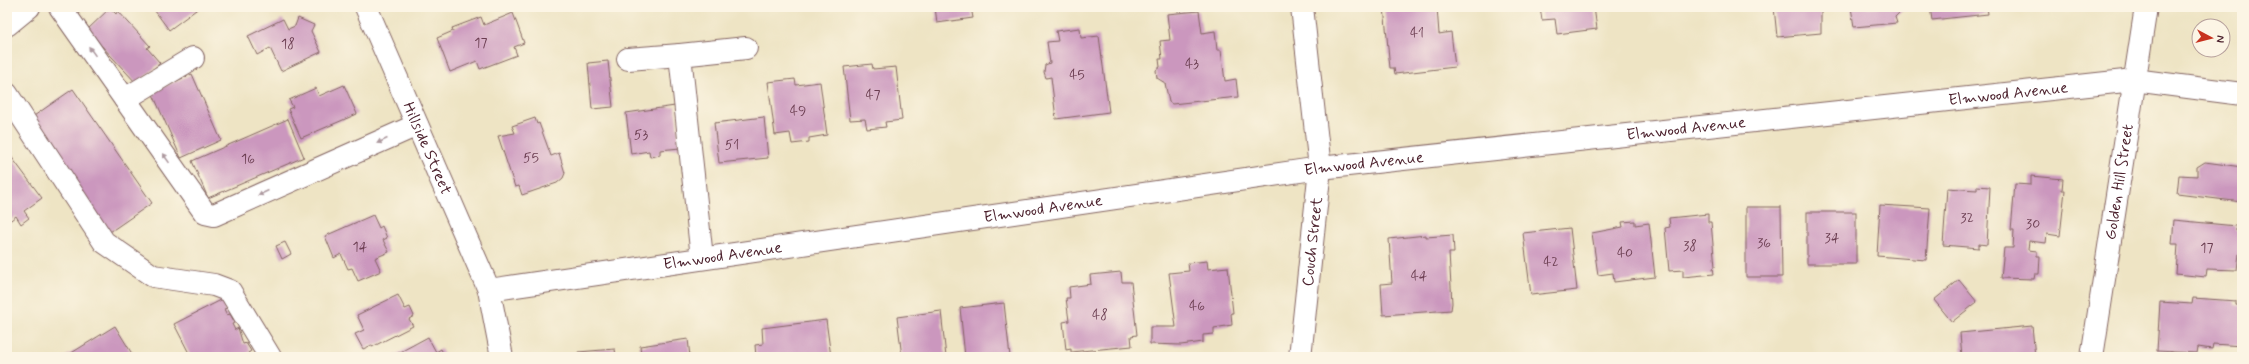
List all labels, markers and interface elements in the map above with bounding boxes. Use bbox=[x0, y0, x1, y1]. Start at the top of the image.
north arrow bbox=[2191, 18, 2231, 58]
house number: 41 bbox=[1410, 24, 1424, 42]
house number: 17 bbox=[474, 34, 488, 52]
house number: 18 bbox=[281, 35, 295, 53]
text: N bbox=[2213, 35, 2227, 44]
one-way arrow bbox=[88, 46, 96, 57]
house number: 43 bbox=[1185, 55, 1199, 73]
house number: 45 bbox=[1069, 66, 1085, 84]
street label: Elmwood Avenue bbox=[1947, 77, 2069, 110]
house number: 47 bbox=[865, 86, 881, 104]
street label: Hillside Street bbox=[398, 99, 457, 198]
house number: 49 bbox=[790, 102, 806, 120]
street label: Elmwood Avenue bbox=[1625, 112, 1747, 145]
street label: Golden Hill Street bbox=[2100, 123, 2138, 241]
house number: 53 bbox=[634, 126, 648, 144]
house number: 51 bbox=[725, 136, 739, 154]
one-way arrow bbox=[375, 138, 387, 144]
street label: Elmwood Avenue bbox=[1303, 146, 1425, 181]
house number: 55 bbox=[523, 149, 539, 167]
house number: 16 bbox=[241, 150, 255, 168]
one-way arrow bbox=[162, 153, 170, 163]
one-way arrow bbox=[257, 190, 268, 196]
street label: Elmwood Avenue bbox=[982, 190, 1104, 228]
street label: Couch Street bbox=[1297, 195, 1327, 287]
house number: 32 bbox=[1960, 209, 1974, 227]
house number: 30 bbox=[2026, 215, 2040, 233]
house number: 34 bbox=[1825, 229, 1840, 247]
house number: 36 bbox=[1757, 234, 1771, 252]
street label: Elmwood Avenue bbox=[662, 237, 783, 275]
house number: 38 bbox=[1683, 237, 1697, 255]
house number: 14 bbox=[353, 238, 368, 256]
house number: 17 bbox=[2200, 239, 2214, 257]
house number: 40 bbox=[1617, 244, 1633, 262]
house number: 42 bbox=[1543, 253, 1559, 271]
house number: 44 bbox=[1411, 267, 1428, 285]
house number: 46 bbox=[1189, 297, 1205, 315]
house number: 48 bbox=[1092, 306, 1108, 324]

